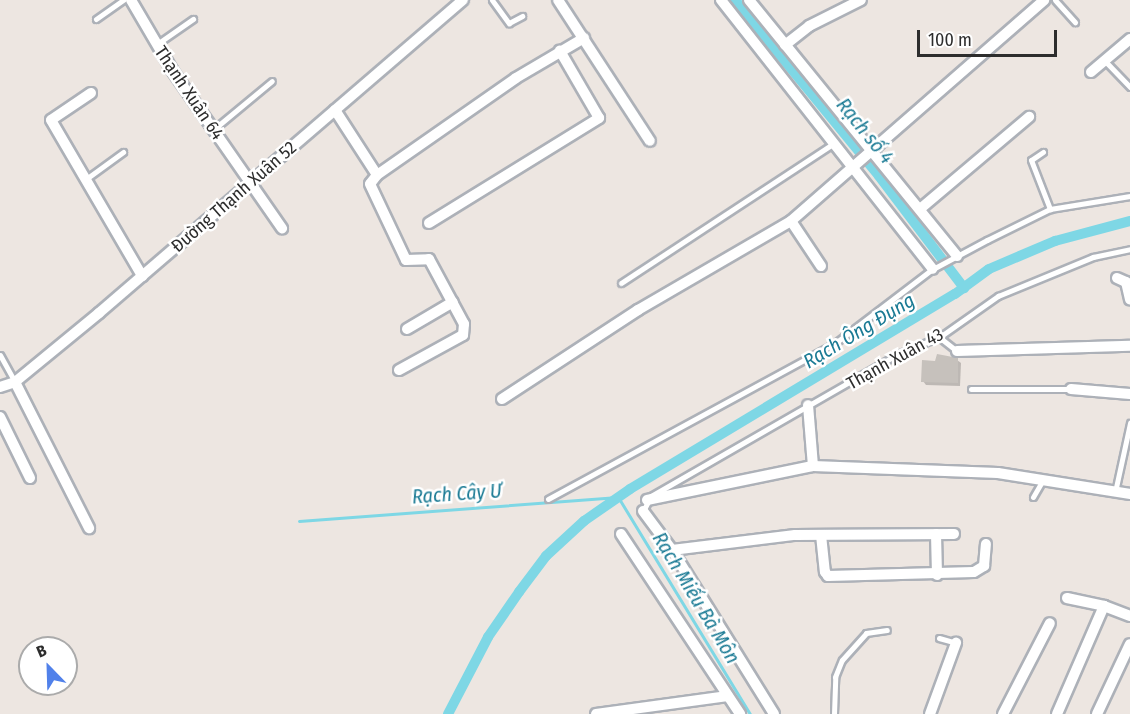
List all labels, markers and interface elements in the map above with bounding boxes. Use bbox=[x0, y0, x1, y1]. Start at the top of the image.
scale bar bbox=[920, 18, 1060, 56]
text: 100 m bbox=[928, 29, 972, 51]
street label: Thạnh Xuân 64 bbox=[150, 42, 228, 144]
water label: Rạch số 4 bbox=[831, 93, 899, 169]
street label: Đường Thạnh Xuân 52 bbox=[167, 137, 301, 257]
water label: Rạch Ông Đụng bbox=[799, 288, 919, 374]
street label: Thạnh Xuân 43 bbox=[843, 324, 947, 394]
water label: Rạch Cây Ư bbox=[411, 479, 503, 509]
water label: Rạch Miếu Bà Môn bbox=[647, 528, 745, 668]
north arrow bbox=[18, 636, 78, 696]
text: B bbox=[34, 640, 49, 661]

